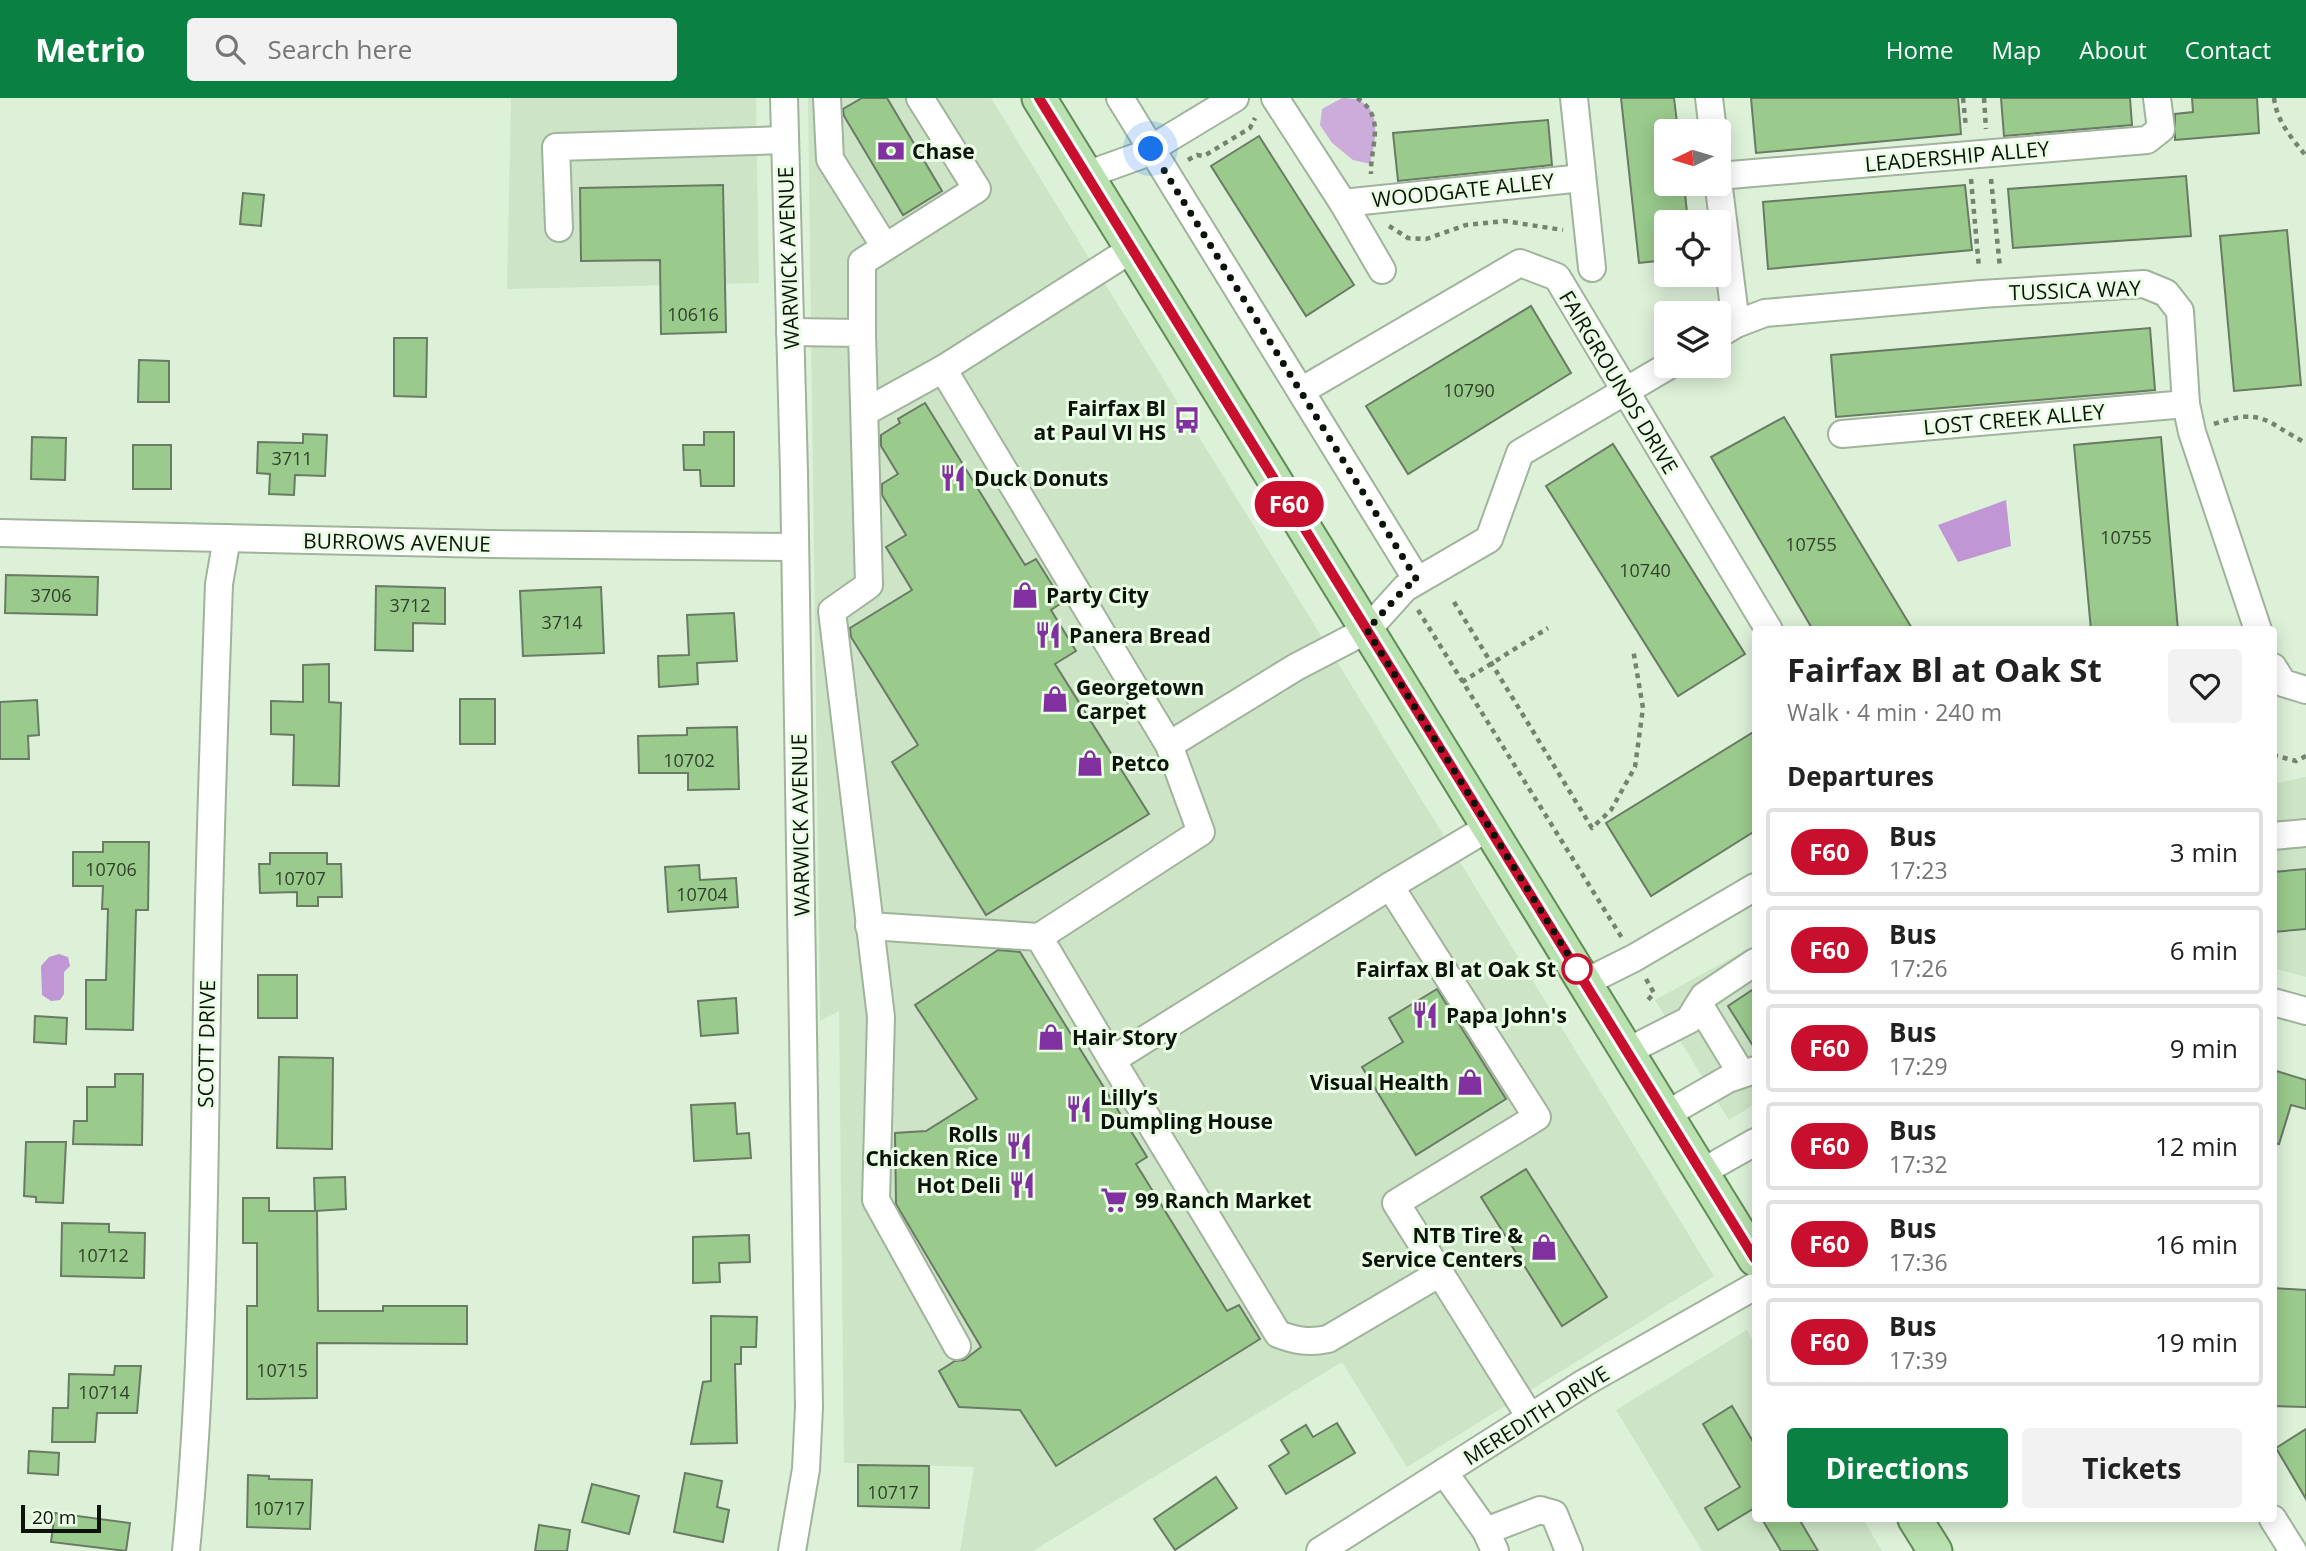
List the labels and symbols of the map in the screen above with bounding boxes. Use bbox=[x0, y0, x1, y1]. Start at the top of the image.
north arrow bbox=[1654, 119, 1731, 196]
your location bbox=[1133, 131, 1168, 166]
street label: LEADERSHIP ALLEY bbox=[1863, 134, 2051, 178]
bank icon: Chase bbox=[876, 136, 906, 166]
place label: Chase bbox=[912, 137, 975, 165]
street label: WARWICK AVENUE bbox=[771, 166, 805, 350]
street label: WOODGATE ALLEY bbox=[1370, 166, 1556, 213]
street label: TUSSICA WAY bbox=[2008, 274, 2142, 306]
street label: FAIRGROUNDS DRIVE bbox=[1553, 285, 1685, 479]
house number: 10616 bbox=[667, 302, 719, 326]
house number: 10790 bbox=[1443, 378, 1495, 402]
place label: Fairfax Bl at Paul VI HS bbox=[1034, 394, 1166, 446]
street label: LOST CREEK ALLEY bbox=[1922, 397, 2106, 441]
bus stop icon: Fairfax Bl at Paul VI HS bbox=[1172, 405, 1202, 435]
house number: 3711 bbox=[271, 446, 313, 470]
restaurant icon: Duck Donuts bbox=[938, 463, 968, 493]
place label: Duck Donuts bbox=[974, 464, 1108, 492]
line badge: F60 bbox=[1249, 481, 1329, 527]
house number: 10755 bbox=[2100, 525, 2152, 549]
street label: BURROWS AVENUE bbox=[303, 526, 491, 558]
house number: 10755 bbox=[1785, 532, 1837, 556]
house number: 10740 bbox=[1619, 558, 1671, 582]
shop icon: Party City bbox=[1010, 580, 1040, 610]
place label: Party City bbox=[1046, 581, 1149, 609]
house number: 3706 bbox=[30, 583, 72, 607]
house number: 3712 bbox=[389, 593, 431, 617]
house number: 3714 bbox=[541, 610, 583, 634]
restaurant icon: Panera Bread bbox=[1033, 620, 1063, 650]
place label: Panera Bread bbox=[1069, 621, 1211, 649]
place label: Georgetown Carpet bbox=[1076, 673, 1204, 725]
shop icon: Georgetown Carpet bbox=[1040, 684, 1070, 714]
street label: WARWICK AVENUE bbox=[784, 733, 816, 917]
house number: 10702 bbox=[663, 748, 715, 772]
shop icon: Petco bbox=[1075, 748, 1105, 778]
place label: Petco bbox=[1111, 749, 1170, 777]
house number: 10706 bbox=[85, 857, 137, 881]
house number: 10707 bbox=[274, 866, 326, 890]
house number: 10704 bbox=[676, 882, 728, 906]
marker: Fairfax Bl at Oak St bbox=[1562, 954, 1592, 984]
place label: Fairfax Bl at Oak St bbox=[1356, 955, 1556, 983]
street label: SCOTT DRIVE bbox=[191, 980, 221, 1108]
restaurant icon: Papa John's bbox=[1410, 1000, 1440, 1030]
place label: Papa John's bbox=[1446, 1001, 1567, 1029]
shop icon: Hair Story bbox=[1036, 1022, 1066, 1052]
place label: Hair Story bbox=[1072, 1023, 1177, 1051]
shop icon: Visual Health bbox=[1455, 1067, 1485, 1097]
place label: Visual Health bbox=[1310, 1068, 1449, 1096]
place label: Lilly’s Dumpling House bbox=[1100, 1083, 1273, 1135]
restaurant icon: Lilly’s Dumpling House bbox=[1064, 1094, 1094, 1124]
place label: Rolls Chicken Rice bbox=[865, 1120, 998, 1172]
restaurant icon: Rolls Chicken Rice bbox=[1004, 1131, 1034, 1161]
restaurant icon: Hot Deli bbox=[1007, 1170, 1037, 1200]
place label: Hot Deli bbox=[917, 1171, 1001, 1199]
supermarket icon: 99 Ranch Market bbox=[1099, 1185, 1129, 1215]
place label: 99 Ranch Market bbox=[1135, 1186, 1311, 1214]
place label: NTB Tire & Service Centers bbox=[1361, 1221, 1523, 1273]
shop icon: NTB Tire & Service Centers bbox=[1529, 1232, 1559, 1262]
house number: 10712 bbox=[77, 1243, 129, 1267]
house number: 10715 bbox=[256, 1358, 308, 1382]
street label: MEREDITH DRIVE bbox=[1458, 1359, 1614, 1471]
house number: 10714 bbox=[78, 1380, 130, 1404]
house number: 10717 bbox=[867, 1480, 919, 1504]
house number: 10717 bbox=[253, 1496, 305, 1520]
scale bar bbox=[21, 1502, 102, 1534]

